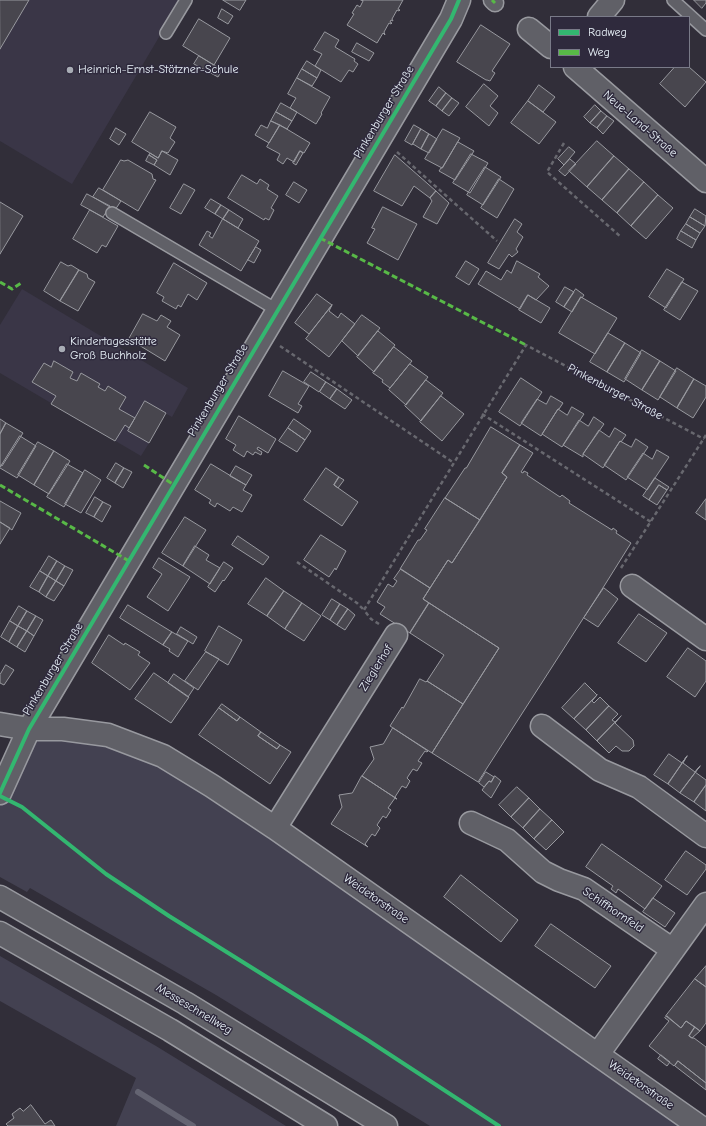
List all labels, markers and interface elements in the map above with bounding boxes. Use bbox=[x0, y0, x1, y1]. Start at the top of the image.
legend bbox=[550, 16, 690, 68]
text: Radweg bbox=[588, 25, 627, 39]
text: Weg bbox=[588, 45, 610, 59]
place label: Heinrich-Ernst-Stötzner-Schule bbox=[78, 63, 238, 77]
street label: Pinkenburger Straße bbox=[351, 63, 417, 161]
marker: Heinrich-Ernst-Stötzner-Schule bbox=[65, 65, 75, 75]
street label: Neue-Land-Straße bbox=[600, 88, 680, 160]
place label: Kindertagesstätte Groß Buchholz bbox=[70, 335, 157, 363]
street label: Pinkenburger Straße bbox=[185, 341, 251, 439]
marker: Kindertagesstätte Groß Buchholz bbox=[57, 344, 67, 354]
street label: Pinkenburger Straße bbox=[565, 361, 665, 423]
street label: Pinkenburger Straße bbox=[20, 620, 86, 718]
street label: Zieglerhof bbox=[356, 642, 396, 694]
street label: Weidetorstraße bbox=[341, 871, 411, 927]
street label: Schiffhornfeld bbox=[580, 884, 646, 936]
street label: Messeschnellweg bbox=[153, 981, 235, 1037]
street label: Weidetorstraße bbox=[606, 1057, 676, 1113]

